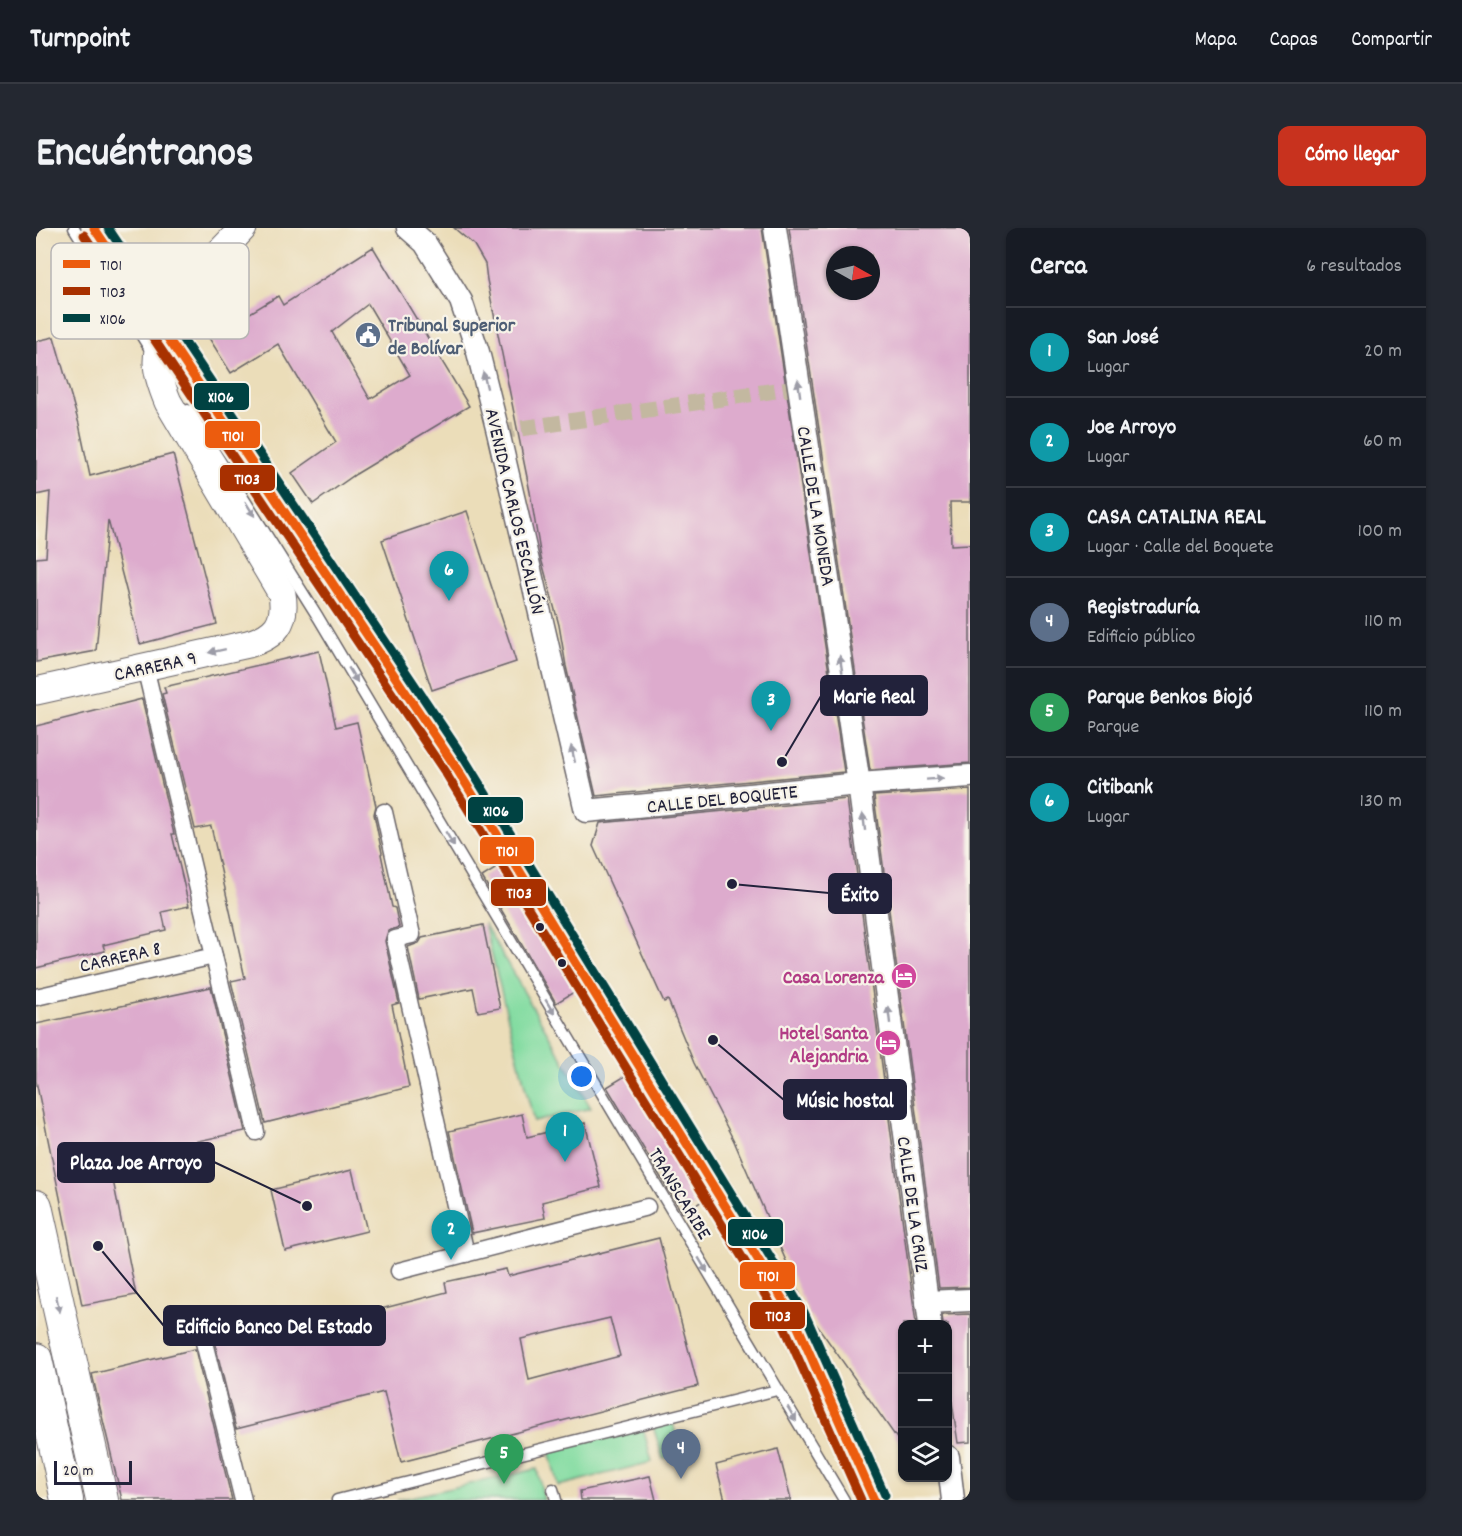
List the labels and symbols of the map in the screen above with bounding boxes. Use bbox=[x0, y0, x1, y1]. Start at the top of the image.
legend bbox=[51, 243, 249, 339]
north arrow bbox=[826, 246, 880, 300]
text: T101 bbox=[100, 255, 122, 278]
text: T103 bbox=[100, 282, 126, 305]
text: X106 bbox=[100, 309, 126, 332]
place label: Tribunal Superior de Bolívar bbox=[388, 313, 516, 364]
public building icon: Tribunal Superior de Bolívar bbox=[353, 320, 383, 350]
one-way arrow bbox=[480, 371, 490, 390]
one-way arrow bbox=[795, 379, 804, 398]
line badge: X106 bbox=[193, 382, 250, 411]
text: X106 bbox=[208, 387, 234, 410]
street label: AVENIDA CARLOS ESCALLÓN bbox=[476, 406, 550, 618]
line badge: T101 bbox=[204, 420, 261, 449]
street label: CALLE DE LA MONEDA bbox=[788, 424, 841, 589]
text: T101 bbox=[222, 426, 244, 449]
line badge: T103 bbox=[219, 464, 276, 492]
text: T103 bbox=[234, 469, 260, 492]
one-way arrow bbox=[245, 501, 256, 517]
pin: 6 bbox=[430, 552, 468, 601]
street label: CARRERA 9 bbox=[112, 646, 200, 690]
one-way arrow bbox=[207, 647, 226, 656]
one-way arrow bbox=[836, 655, 845, 674]
one-way arrow bbox=[347, 667, 358, 683]
callout: Marie Real bbox=[821, 676, 927, 715]
pin: 3 bbox=[752, 682, 790, 731]
text: Marie Real bbox=[833, 684, 916, 714]
one-way arrow bbox=[567, 745, 577, 764]
one-way arrow bbox=[926, 774, 945, 783]
street label: CALLE DEL BOQUETE bbox=[646, 779, 799, 823]
line badge: X106 bbox=[467, 796, 524, 824]
text: X106 bbox=[483, 801, 509, 824]
one-way arrow bbox=[859, 812, 868, 831]
one-way arrow bbox=[445, 831, 455, 848]
line badge: T101 bbox=[479, 836, 535, 865]
text: T101 bbox=[496, 841, 518, 864]
callout: Éxito bbox=[829, 874, 891, 913]
line badge: T103 bbox=[490, 878, 547, 907]
text: Éxito bbox=[841, 882, 879, 912]
text: T103 bbox=[506, 883, 532, 906]
unlabelled marker bbox=[534, 921, 546, 933]
street label: CARRERA 8 bbox=[77, 936, 164, 982]
unlabelled marker bbox=[556, 957, 568, 969]
hotel icon: Casa Lorenza bbox=[889, 961, 919, 991]
place label: Casa Lorenza bbox=[783, 965, 885, 993]
one-way arrow bbox=[544, 999, 555, 1015]
one-way arrow bbox=[884, 1006, 894, 1025]
place label: Hotel Santa Alejandria bbox=[779, 1021, 869, 1072]
hotel icon: Hotel Santa Alejandria bbox=[873, 1028, 903, 1058]
your location bbox=[567, 1062, 596, 1091]
callout: Músic hostal bbox=[784, 1080, 906, 1119]
text: Músic hostal bbox=[796, 1088, 895, 1118]
pin: 1 bbox=[546, 1112, 584, 1162]
street label: CALLE DE LA CRUZ bbox=[888, 1135, 934, 1274]
callout: Plaza Joe Arroyo bbox=[58, 1143, 214, 1182]
street label: TRANSCARIBE bbox=[640, 1143, 717, 1246]
text: Plaza Joe Arroyo bbox=[70, 1150, 202, 1180]
pin: 2 bbox=[432, 1210, 470, 1260]
line badge: X106 bbox=[727, 1218, 784, 1247]
text: X106 bbox=[742, 1224, 768, 1247]
one-way arrow bbox=[697, 1257, 708, 1273]
line badge: T101 bbox=[739, 1261, 796, 1290]
text: T101 bbox=[757, 1266, 779, 1289]
one-way arrow bbox=[54, 1294, 63, 1313]
line badge: T103 bbox=[749, 1301, 806, 1330]
callout: Edificio Banco Del Estado bbox=[164, 1306, 385, 1345]
text: T103 bbox=[765, 1306, 791, 1329]
text: Edificio Banco Del Estado bbox=[176, 1314, 372, 1344]
one-way arrow bbox=[786, 1406, 797, 1422]
pin: 4 bbox=[662, 1430, 700, 1479]
pin: 5 bbox=[484, 1434, 524, 1484]
scale bar bbox=[54, 1458, 132, 1486]

